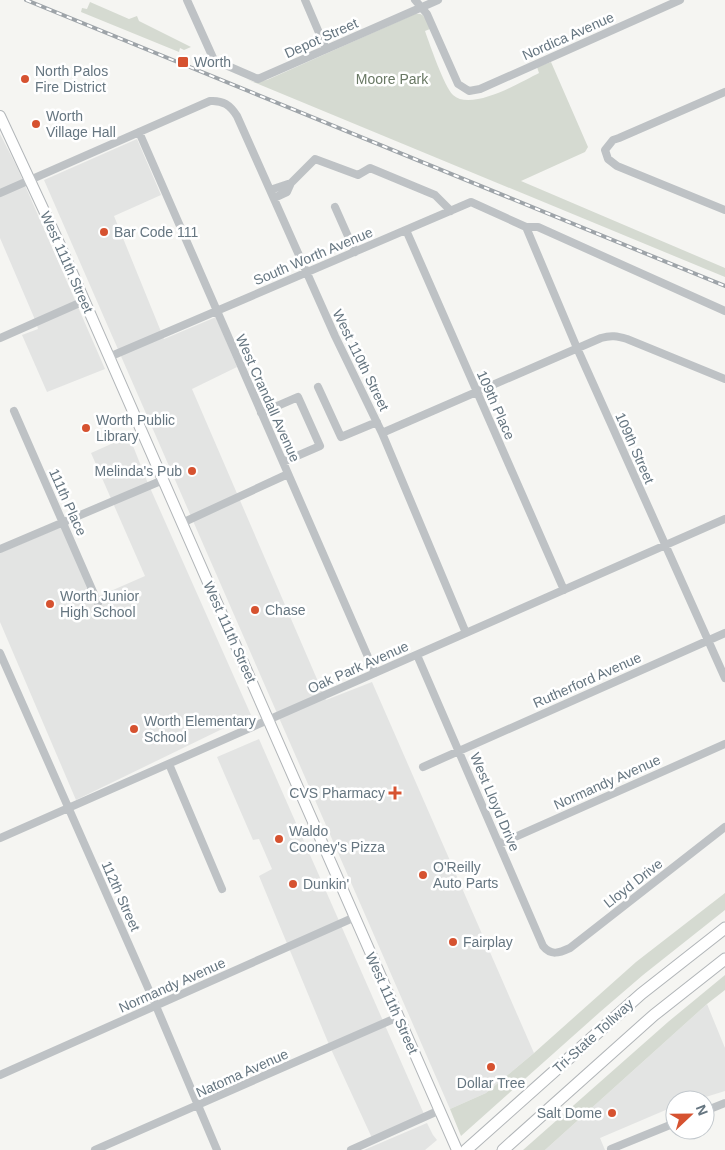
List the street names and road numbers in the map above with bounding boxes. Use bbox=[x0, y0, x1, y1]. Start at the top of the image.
street label: Nordica Avenue bbox=[520, 9, 616, 63]
street label: Depot Street bbox=[282, 15, 360, 61]
street label: West 111th Street bbox=[37, 209, 97, 315]
street label: South Worth Avenue bbox=[251, 224, 375, 288]
street label: West 110th Street bbox=[330, 307, 393, 413]
street label: West Crandall Avenue bbox=[233, 332, 303, 464]
street label: 109th Place bbox=[474, 368, 518, 442]
street label: 109th Street bbox=[612, 410, 658, 486]
street label: 111th Place bbox=[46, 466, 90, 538]
street label: West 111th Street bbox=[200, 579, 260, 685]
street label: Oak Park Avenue bbox=[305, 637, 411, 696]
street label: Rutherford Avenue bbox=[531, 649, 644, 711]
street label: West Lloyd Drive bbox=[467, 750, 523, 854]
street label: Normandy Avenue bbox=[551, 751, 663, 813]
street label: Lloyd Drive bbox=[600, 855, 666, 911]
street label: 112th Street bbox=[98, 858, 144, 934]
street label: West 111th Street bbox=[362, 950, 422, 1056]
street label: Normandy Avenue bbox=[116, 954, 228, 1016]
street label: Tri-State Tollway bbox=[549, 996, 637, 1076]
street label: Natoma Avenue bbox=[193, 1045, 291, 1101]

